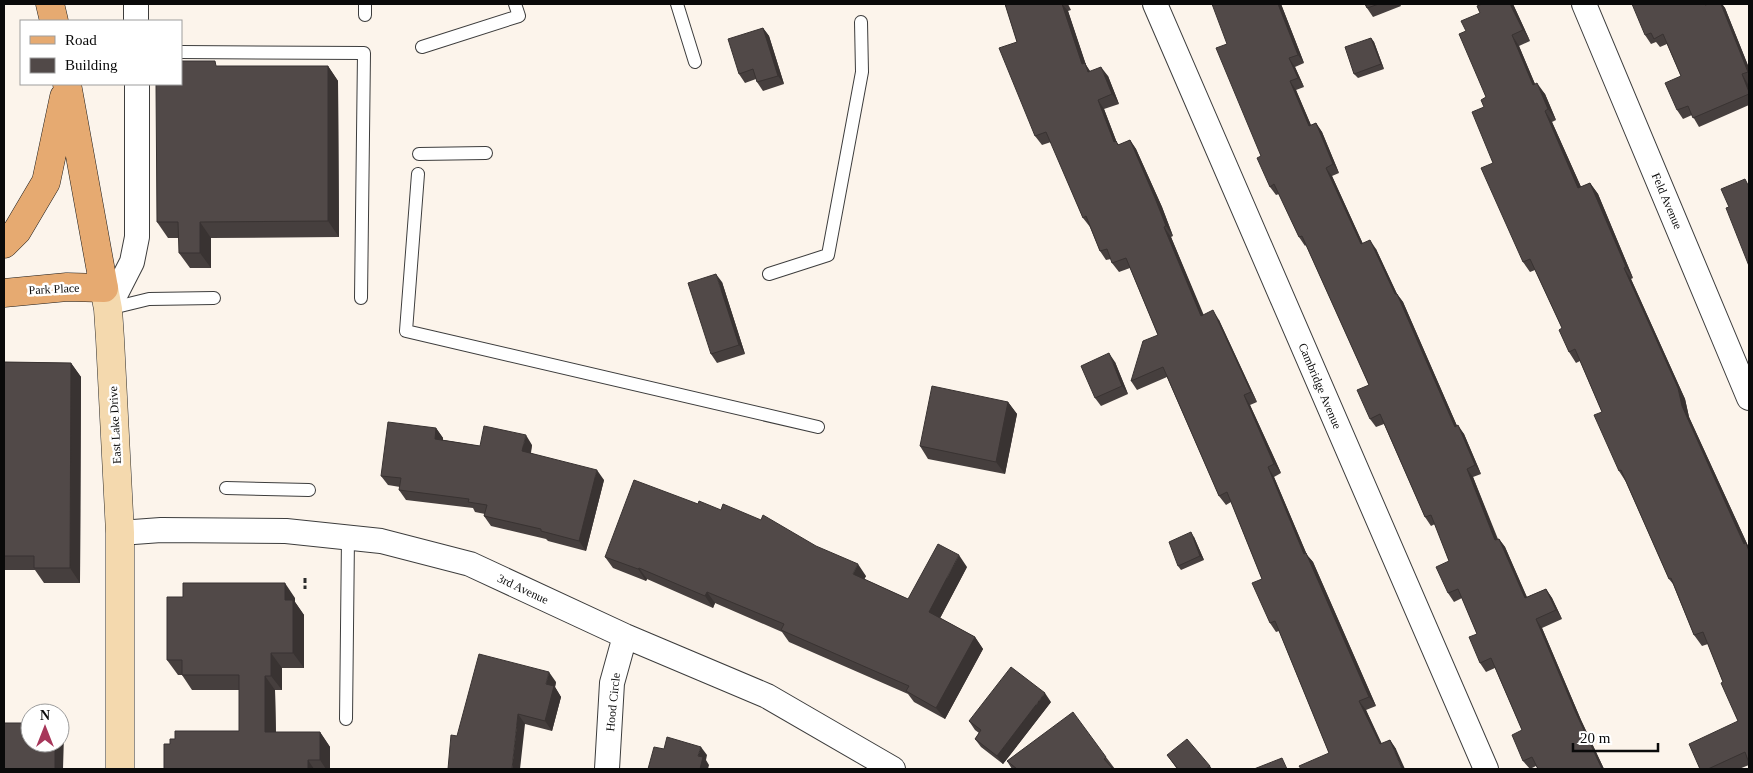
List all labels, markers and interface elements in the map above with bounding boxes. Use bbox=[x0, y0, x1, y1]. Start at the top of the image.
legend bbox=[20, 20, 182, 85]
text: Road bbox=[65, 32, 97, 48]
text: Building bbox=[65, 57, 118, 73]
street label: Feld Avenue bbox=[1649, 171, 1685, 231]
street label: Park Place bbox=[28, 281, 80, 297]
street label: Cambridge Avenue bbox=[1296, 341, 1344, 431]
street label: East Lake Drive bbox=[106, 386, 124, 464]
street label: 3rd Avenue bbox=[495, 571, 551, 607]
street label: Hood Circle bbox=[603, 672, 623, 732]
north arrow bbox=[20, 703, 70, 753]
text: N bbox=[40, 708, 50, 723]
scale bar bbox=[1573, 720, 1658, 752]
text: 20 m bbox=[1580, 730, 1611, 746]

